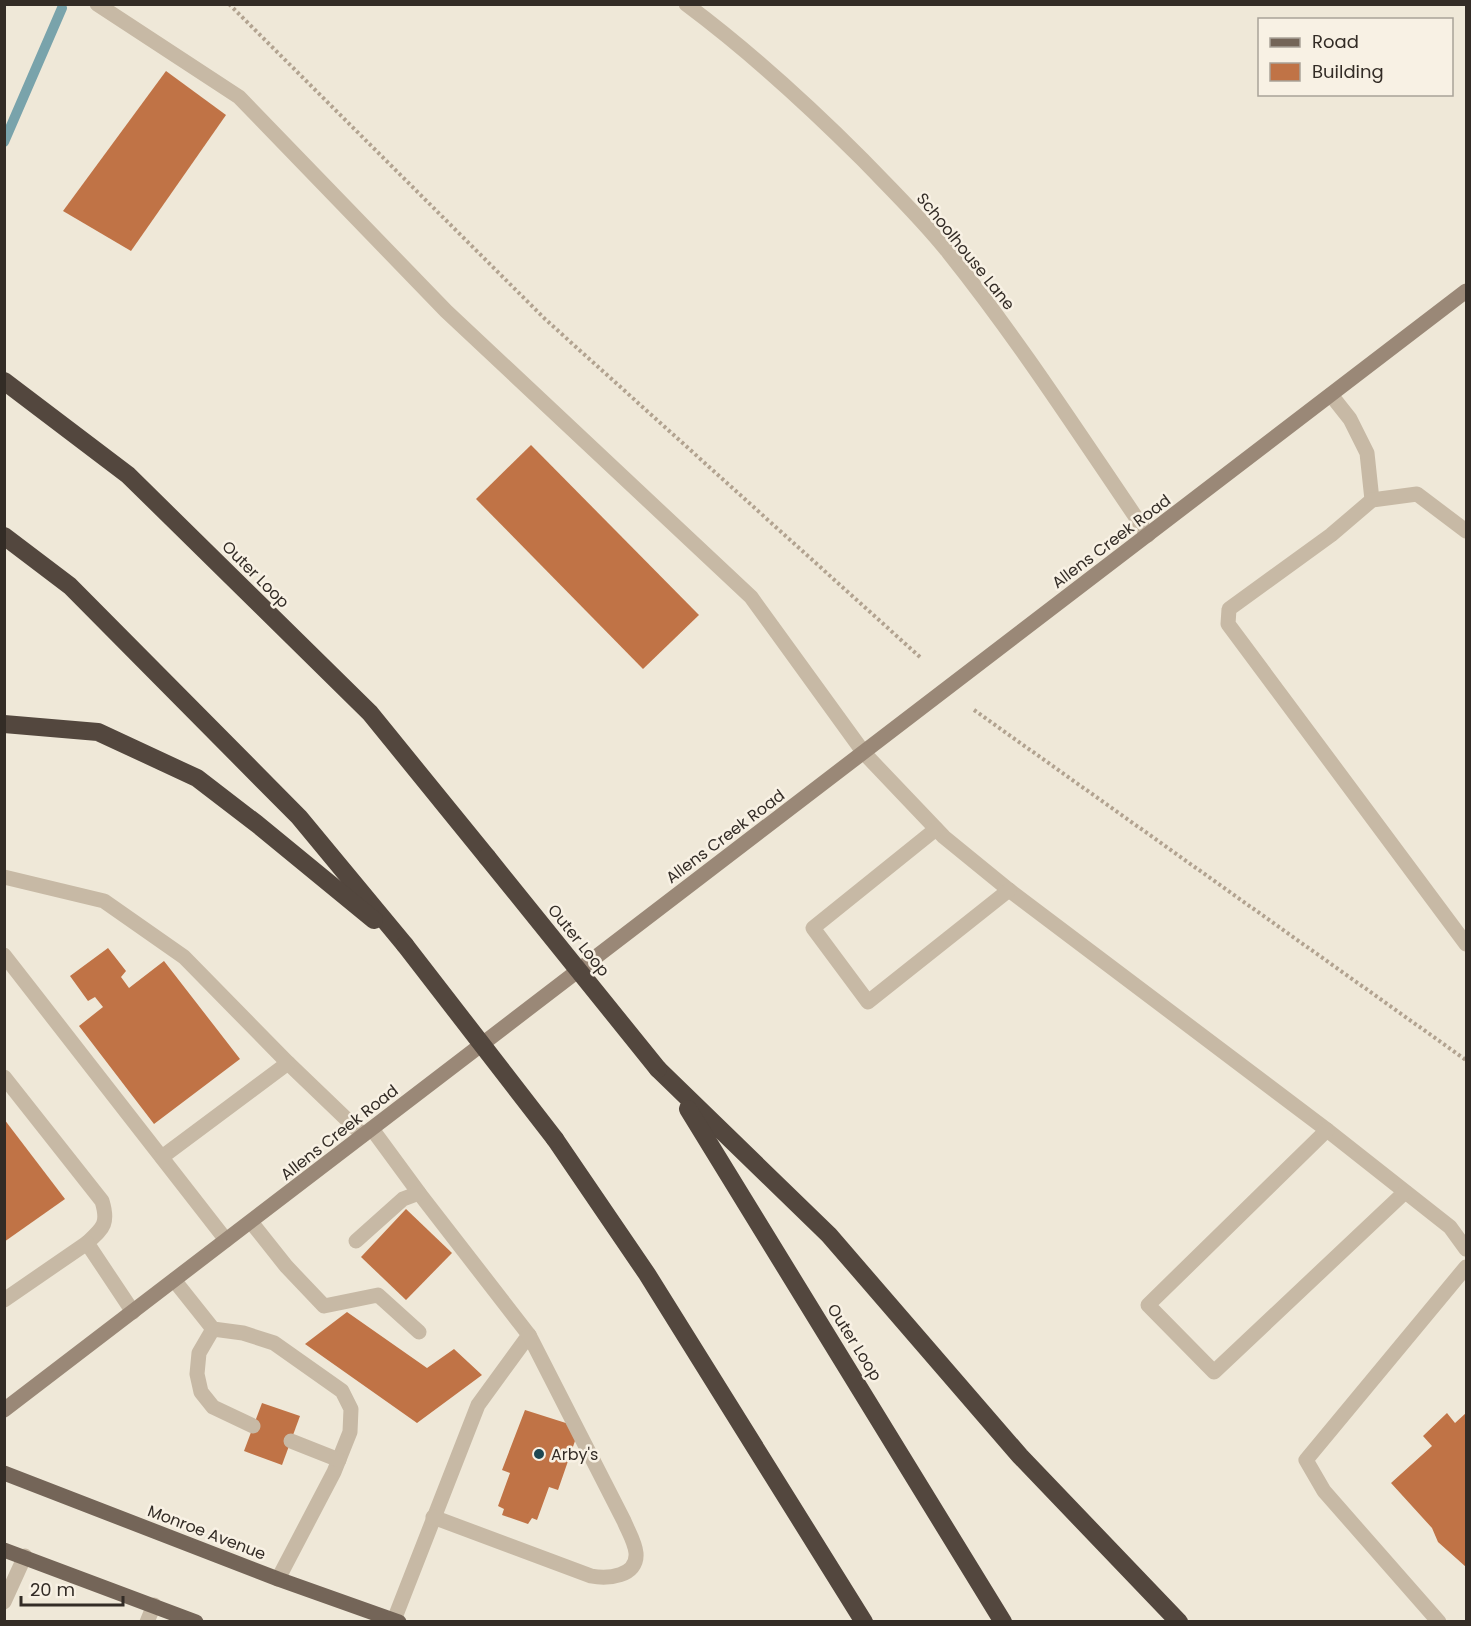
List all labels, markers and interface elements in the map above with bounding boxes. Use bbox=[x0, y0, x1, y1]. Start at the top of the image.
legend bbox=[1258, 18, 1453, 96]
text: Road bbox=[1312, 29, 1359, 54]
text: Building bbox=[1312, 59, 1384, 84]
street label: Schoolhouse Lane bbox=[911, 188, 1020, 315]
street label: Allens Creek Road bbox=[1047, 489, 1176, 594]
street label: Outer Loop bbox=[217, 535, 295, 613]
street label: Allens Creek Road bbox=[661, 784, 790, 889]
street label: Outer Loop bbox=[542, 899, 615, 982]
street label: Allens Creek Road bbox=[276, 1079, 403, 1186]
street label: Outer Loop bbox=[822, 1299, 887, 1385]
place label: Arby's bbox=[551, 1443, 598, 1466]
marker: Arby's bbox=[532, 1447, 546, 1461]
street label: Monroe Avenue bbox=[144, 1499, 269, 1566]
scale bar bbox=[21, 1569, 123, 1607]
text: 20 m bbox=[30, 1577, 75, 1602]

